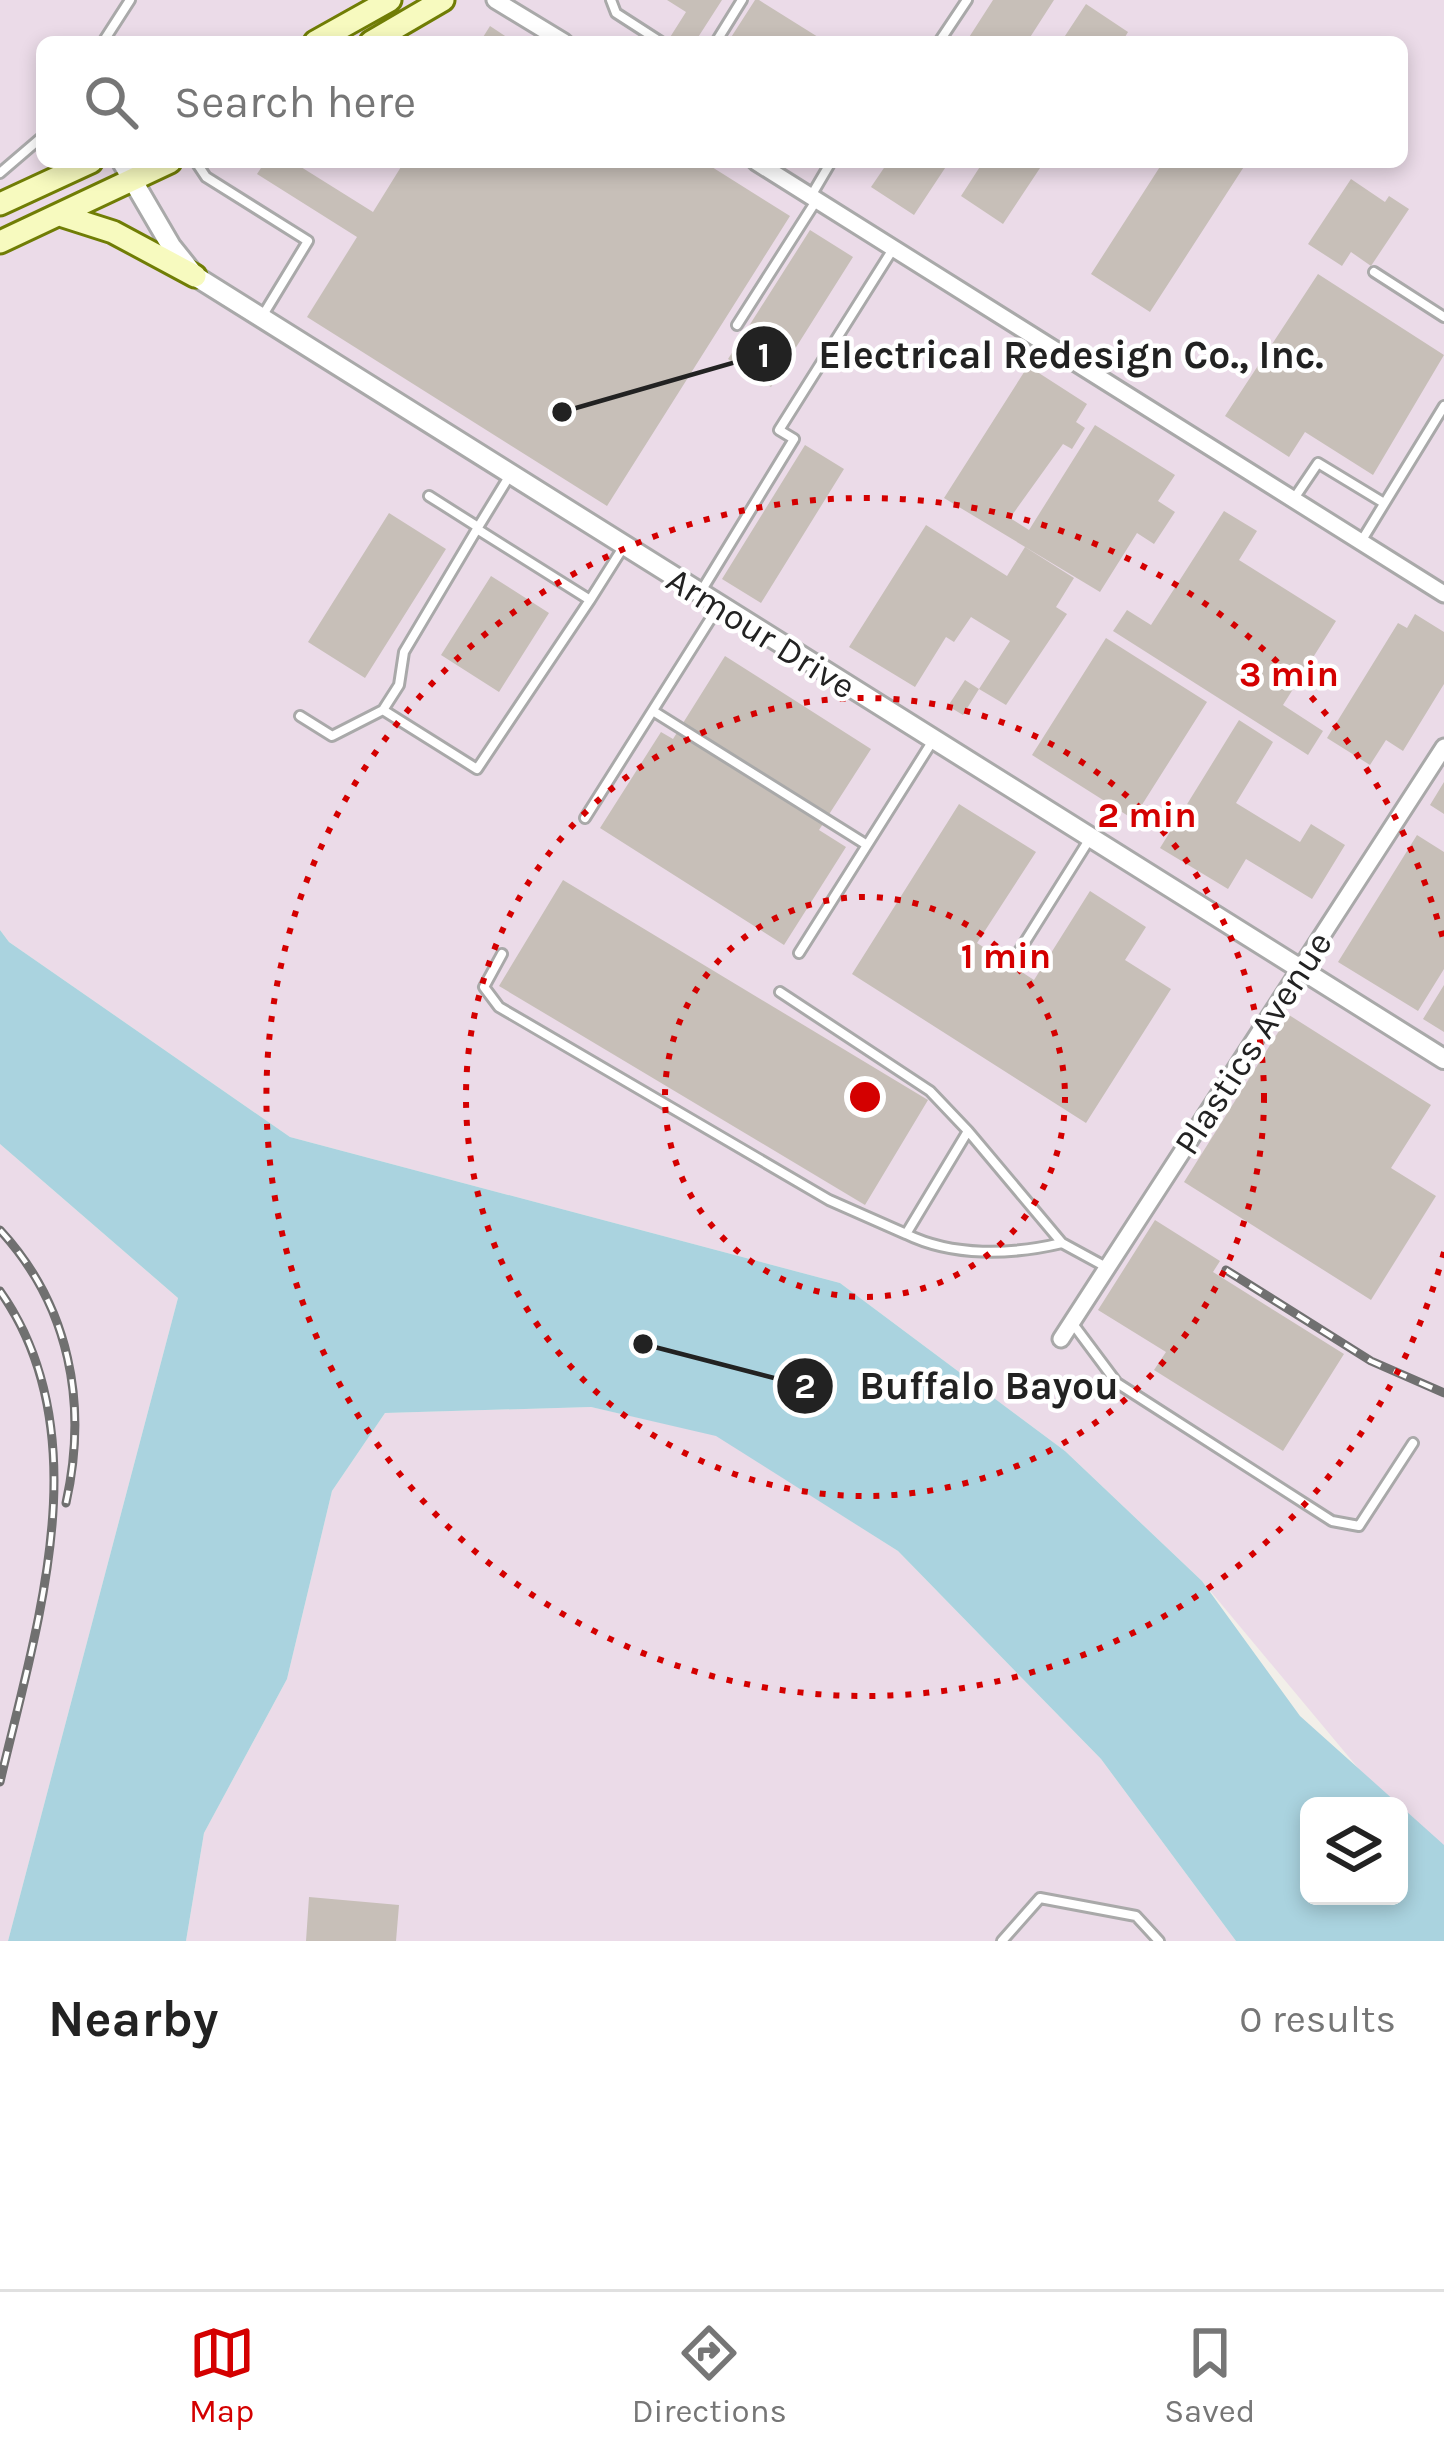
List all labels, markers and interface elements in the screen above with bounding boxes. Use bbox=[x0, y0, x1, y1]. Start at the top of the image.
search box bbox=[36, 36, 1408, 168]
icon: search bbox=[78, 69, 144, 135]
text: Search here bbox=[174, 76, 416, 128]
callout: Electrical Redesign Co., Inc. bbox=[734, 317, 1347, 392]
text: Electrical Redesign Co., Inc. bbox=[818, 332, 1324, 378]
text: 1 bbox=[758, 334, 770, 376]
street label: Armour Drive bbox=[659, 558, 863, 708]
text: 3 min bbox=[1239, 653, 1339, 695]
text: 2 min bbox=[1097, 794, 1197, 836]
street label: Plastics Avenue bbox=[1165, 924, 1341, 1162]
text: 1 min bbox=[961, 935, 1051, 977]
centre of rings bbox=[844, 1076, 886, 1118]
callout: Buffalo Bayou bbox=[775, 1348, 1142, 1423]
text: Buffalo Bayou bbox=[859, 1363, 1119, 1409]
text: 2 bbox=[794, 1365, 816, 1407]
map controls bbox=[1300, 1797, 1408, 1905]
button: layers bbox=[1300, 1797, 1408, 1905]
text: Nearby bbox=[48, 1989, 218, 2049]
text: 0 results bbox=[1239, 1996, 1396, 2042]
tab: Map bbox=[189, 2320, 255, 2430]
tab: Directions bbox=[632, 2320, 787, 2430]
tab: Saved bbox=[1164, 2320, 1255, 2430]

